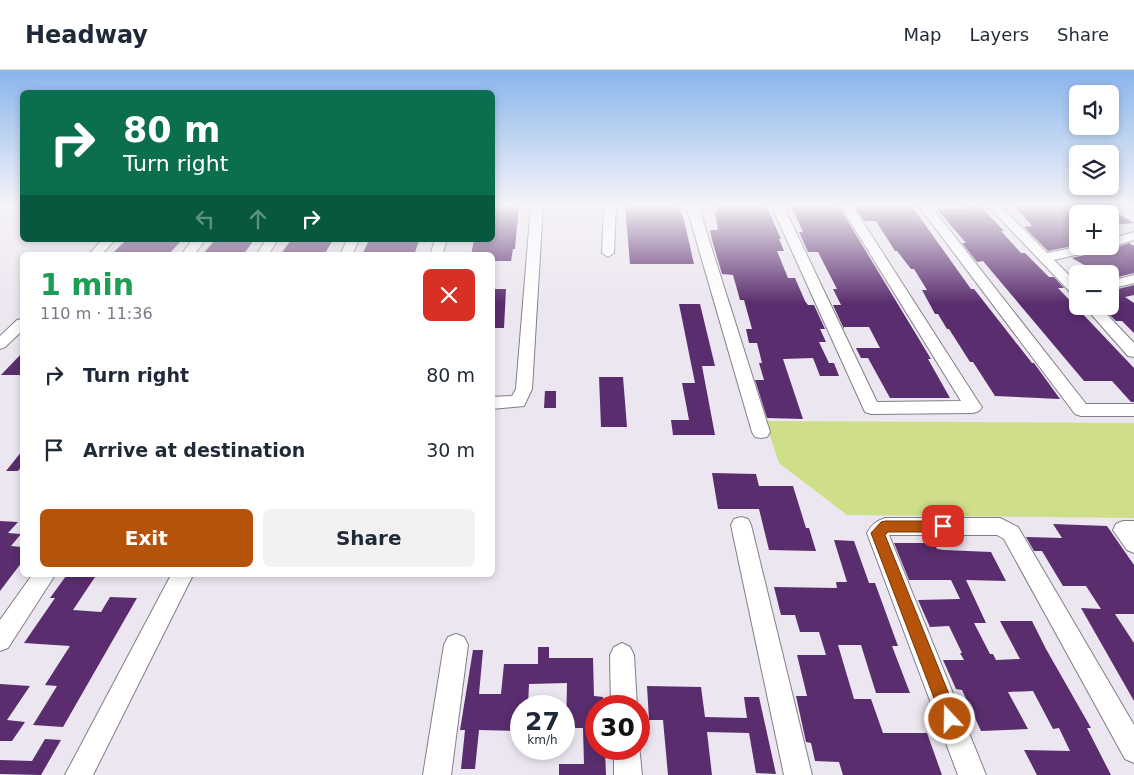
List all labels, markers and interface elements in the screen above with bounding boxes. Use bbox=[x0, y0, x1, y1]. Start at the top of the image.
text: Headway bbox=[25, 21, 148, 49]
text: Map bbox=[903, 24, 941, 45]
text: Layers bbox=[969, 24, 1029, 45]
text: Share bbox=[1057, 24, 1109, 45]
map controls bbox=[1069, 85, 1119, 315]
button: sound bbox=[1069, 85, 1119, 135]
icon: right bbox=[40, 110, 105, 175]
text: 80 m bbox=[123, 110, 220, 150]
button: layers bbox=[1069, 145, 1119, 195]
text: Turn right bbox=[123, 151, 228, 176]
icon: left bbox=[191, 205, 219, 233]
icon: ahead bbox=[244, 205, 272, 233]
icon: right bbox=[297, 205, 325, 233]
button: + bbox=[1069, 205, 1119, 255]
button: − bbox=[1069, 265, 1119, 315]
text: 1 min bbox=[40, 267, 134, 302]
button: close bbox=[423, 269, 475, 321]
text: 110 m · 11:36 bbox=[40, 304, 153, 323]
icon: right bbox=[40, 361, 68, 389]
text: Turn right bbox=[83, 364, 189, 386]
text: 80 m bbox=[426, 364, 475, 386]
icon: arrive bbox=[40, 436, 68, 464]
text: Arrive at destination bbox=[83, 439, 305, 461]
text: 30 m bbox=[426, 439, 475, 461]
pin bbox=[922, 505, 964, 547]
button: Exit bbox=[40, 509, 253, 567]
button: Share bbox=[263, 509, 475, 567]
icon: arrive bbox=[929, 512, 957, 540]
position arrow bbox=[923, 692, 975, 744]
speed limit sign: 30 bbox=[585, 695, 650, 760]
text: 27 bbox=[525, 707, 560, 736]
text: km/h bbox=[527, 733, 558, 747]

